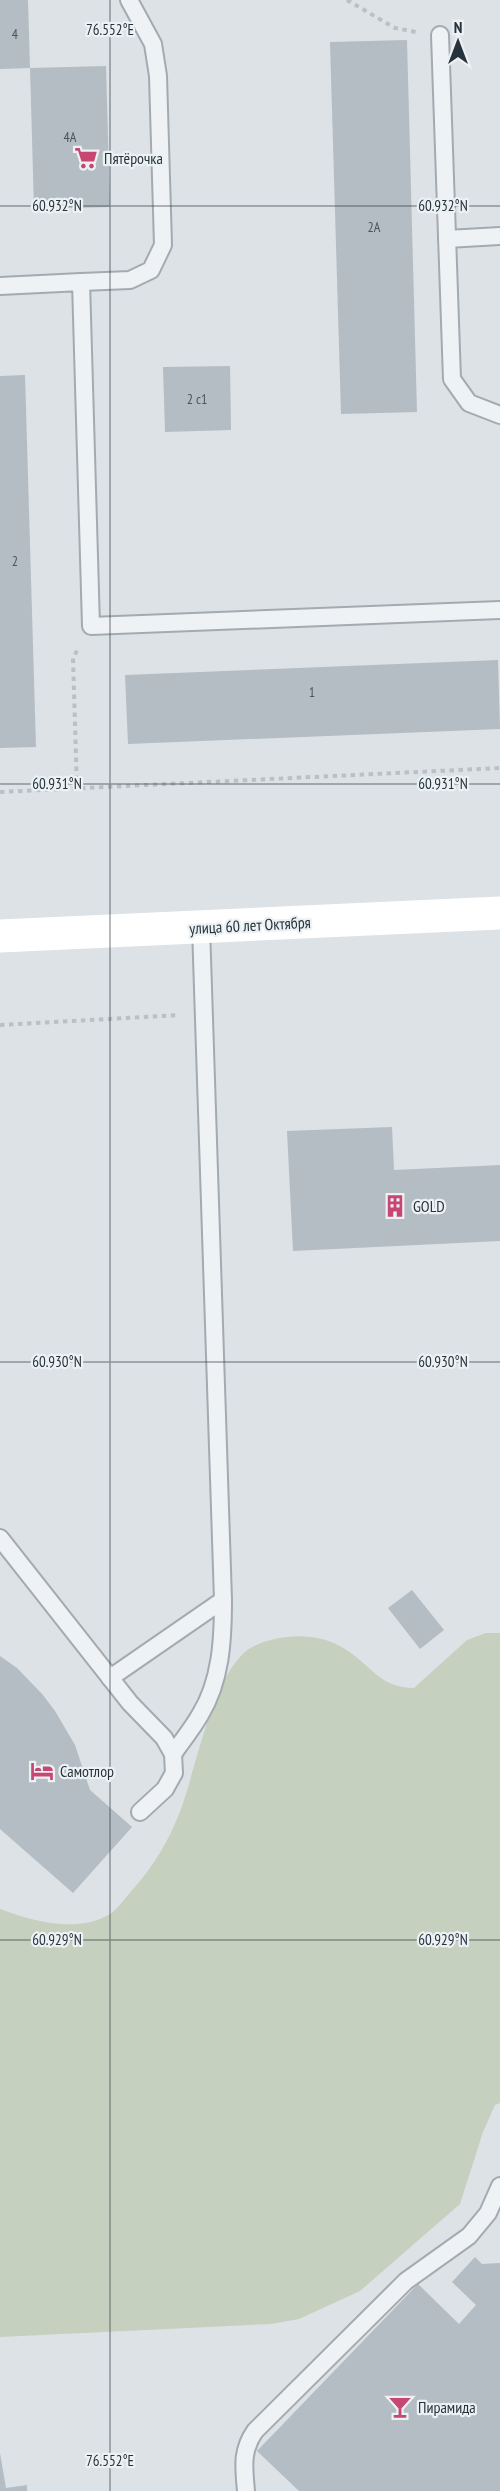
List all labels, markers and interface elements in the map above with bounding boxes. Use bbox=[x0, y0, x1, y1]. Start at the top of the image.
north arrow bbox=[428, 12, 488, 72]
text: N bbox=[454, 17, 462, 37]
text: 76.552°E bbox=[86, 20, 134, 39]
house number: 4 bbox=[12, 25, 19, 43]
house number: 4А bbox=[64, 128, 77, 146]
supermarket icon: Пятёрочка bbox=[73, 145, 99, 171]
place label: Пятёрочка bbox=[104, 148, 163, 168]
text: 60.932°N bbox=[32, 196, 82, 215]
text: 60.932°N bbox=[418, 196, 468, 215]
house number: 2А bbox=[368, 218, 381, 236]
house number: 2 с1 bbox=[187, 390, 207, 408]
house number: 2 bbox=[12, 552, 18, 570]
house number: 1 bbox=[309, 683, 315, 701]
text: 60.931°N bbox=[32, 774, 82, 793]
text: 60.931°N bbox=[418, 774, 468, 793]
street label: улица 60 лет Октября bbox=[189, 912, 311, 938]
building icon: GOLD bbox=[382, 1193, 408, 1219]
place label: GOLD bbox=[413, 1196, 445, 1216]
text: 60.930°N bbox=[32, 1352, 82, 1371]
text: 60.930°N bbox=[418, 1352, 468, 1371]
hotel icon: Самотлор bbox=[29, 1758, 55, 1784]
place label: Самотлор bbox=[60, 1761, 114, 1781]
text: 60.929°N bbox=[32, 1930, 82, 1949]
text: 60.929°N bbox=[418, 1930, 468, 1949]
bar icon: Пирамида bbox=[387, 2394, 413, 2420]
place label: Пирамида bbox=[418, 2397, 476, 2417]
text: 76.552°E bbox=[86, 2451, 134, 2470]

